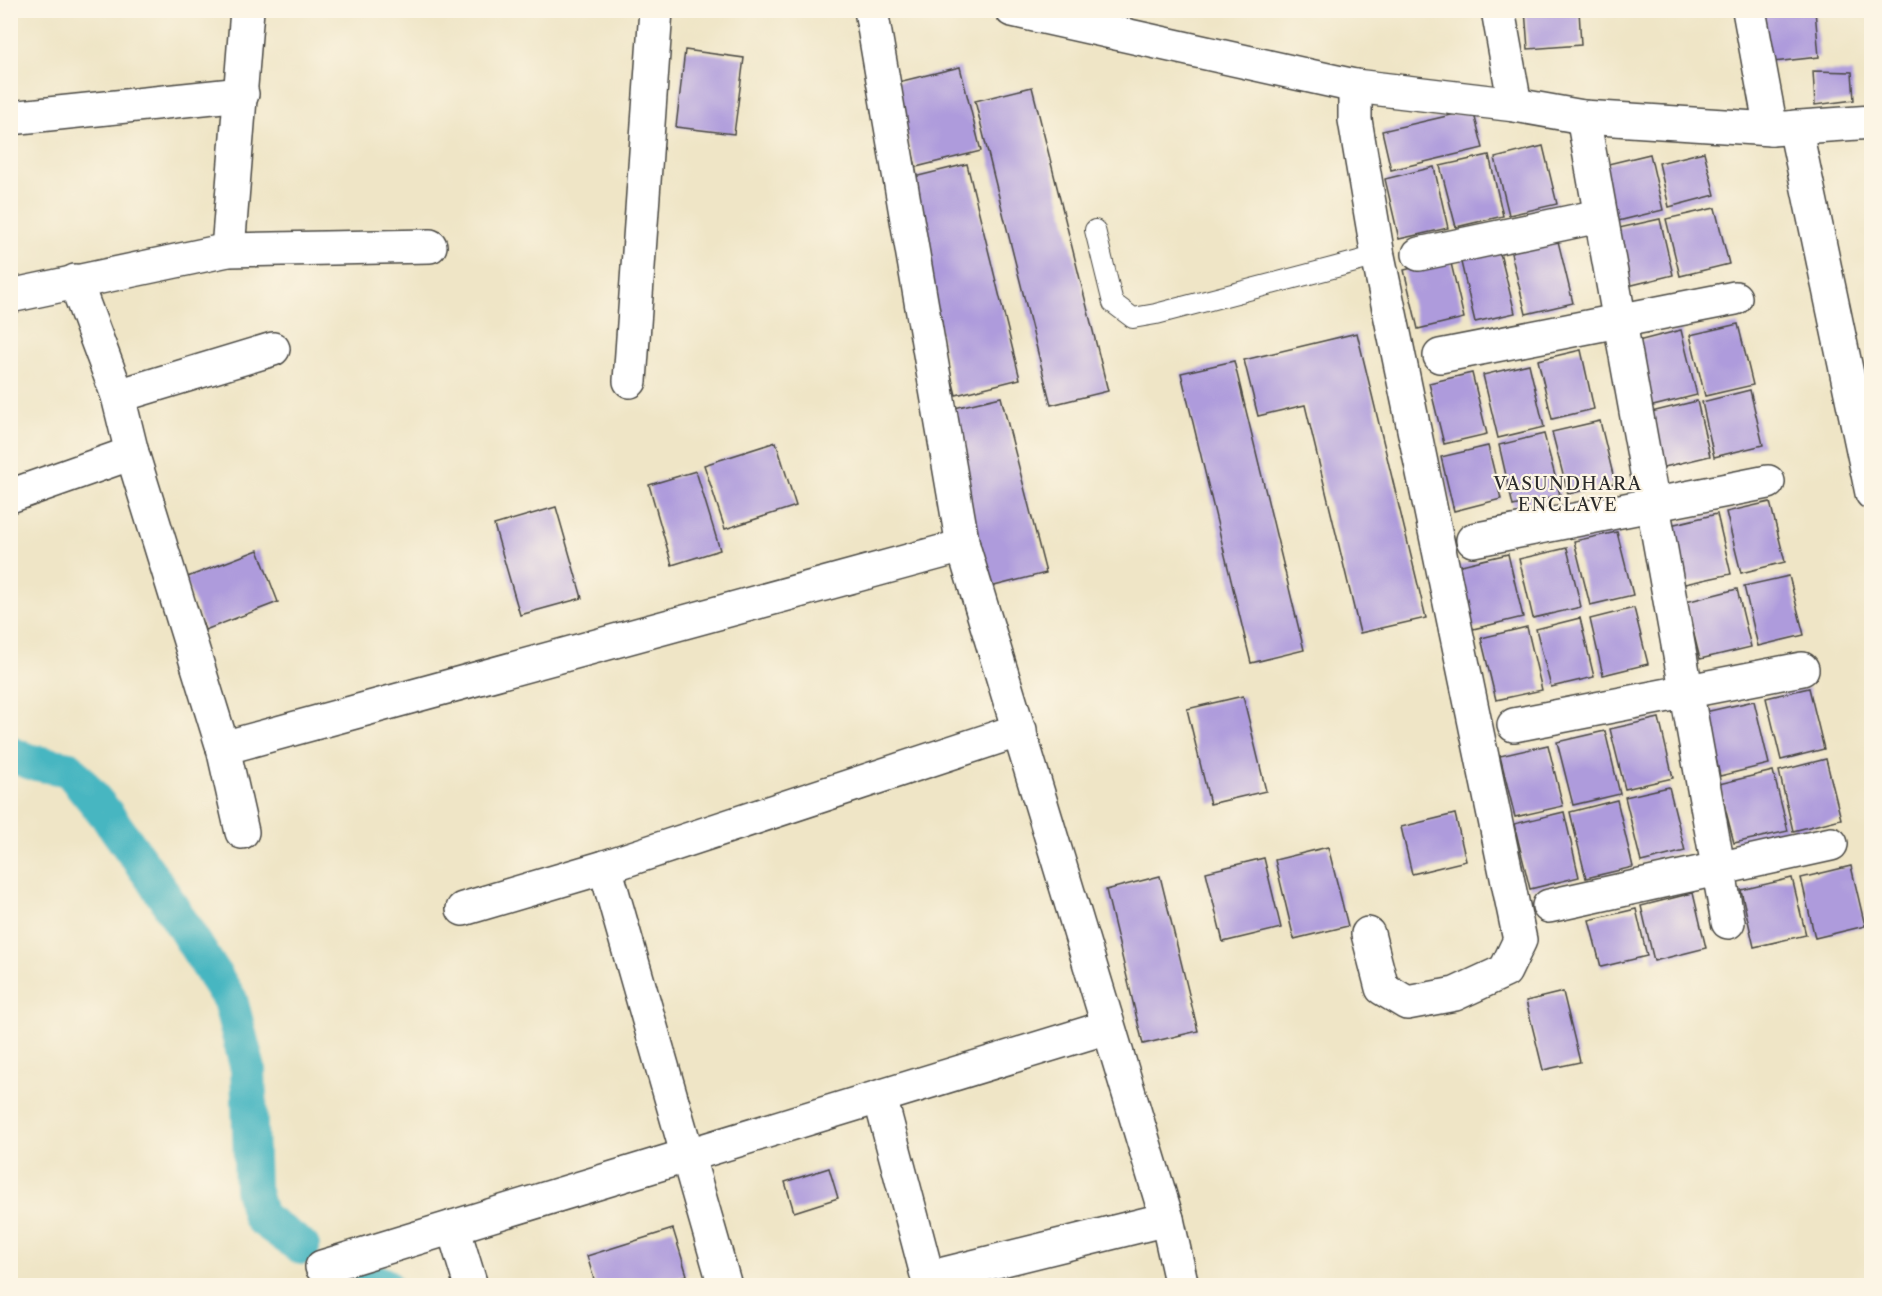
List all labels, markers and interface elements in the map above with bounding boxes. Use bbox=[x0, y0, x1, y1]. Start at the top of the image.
district label: VASUNDHARA ENCLAVE bbox=[1492, 473, 1643, 516]

